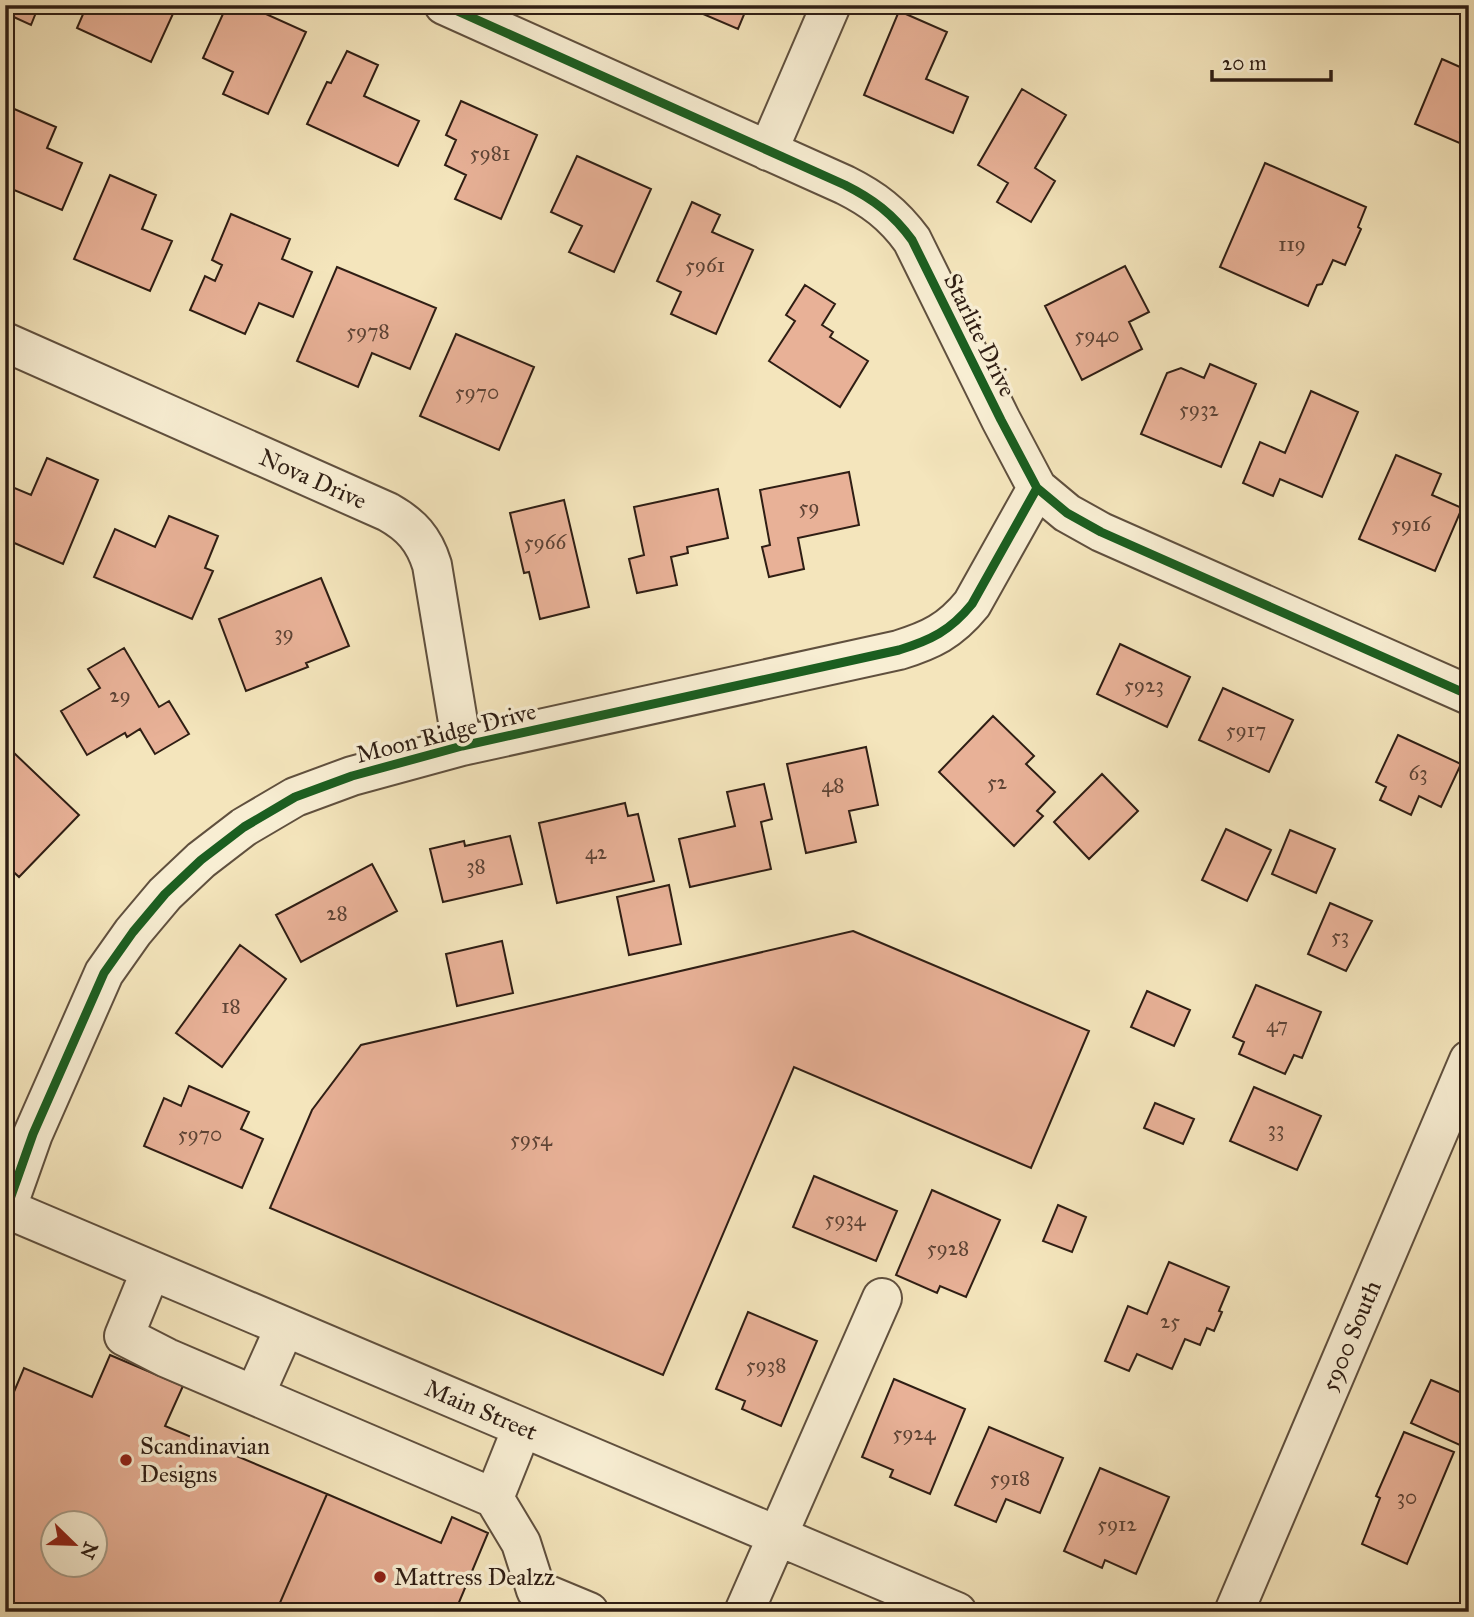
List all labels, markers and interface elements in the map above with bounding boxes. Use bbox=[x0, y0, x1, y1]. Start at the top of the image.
scale bar bbox=[1212, 38, 1330, 82]
text: 20 m bbox=[1222, 50, 1267, 76]
house number: 5981 bbox=[470, 140, 510, 166]
house number: 119 bbox=[1278, 231, 1306, 257]
house number: 5961 bbox=[685, 252, 725, 278]
street label: Starlite Drive bbox=[937, 268, 1023, 402]
house number: 5978 bbox=[346, 318, 390, 344]
house number: 5940 bbox=[1075, 322, 1119, 348]
house number: 5970 bbox=[455, 379, 499, 405]
house number: 5932 bbox=[1179, 396, 1220, 422]
street label: Nova Drive bbox=[255, 442, 371, 516]
house number: 59 bbox=[798, 494, 820, 520]
house number: 5916 bbox=[1391, 511, 1432, 537]
house number: 5966 bbox=[524, 529, 568, 555]
house number: 39 bbox=[274, 620, 294, 646]
house number: 5923 bbox=[1124, 672, 1164, 698]
house number: 29 bbox=[109, 682, 131, 708]
street label: Moon Ridge Drive bbox=[353, 696, 539, 770]
house number: 5917 bbox=[1226, 717, 1266, 743]
house number: 63 bbox=[1408, 760, 1428, 786]
house number: 52 bbox=[987, 769, 1008, 795]
house number: 48 bbox=[822, 772, 844, 798]
house number: 42 bbox=[585, 839, 608, 865]
house number: 38 bbox=[466, 853, 486, 879]
house number: 28 bbox=[326, 900, 348, 926]
house number: 53 bbox=[1331, 923, 1349, 949]
house number: 18 bbox=[221, 993, 241, 1019]
house number: 47 bbox=[1266, 1012, 1288, 1038]
house number: 33 bbox=[1268, 1116, 1284, 1142]
house number: 5970 bbox=[178, 1121, 222, 1147]
house number: 5954 bbox=[510, 1126, 553, 1152]
house number: 5934 bbox=[824, 1206, 867, 1232]
house number: 5928 bbox=[927, 1235, 969, 1261]
street label: 5900 South bbox=[1314, 1276, 1388, 1396]
house number: 25 bbox=[1160, 1308, 1180, 1334]
house number: 5938 bbox=[746, 1352, 786, 1378]
street label: Main Street bbox=[420, 1373, 542, 1447]
house number: 5924 bbox=[892, 1420, 937, 1446]
place label: Scandinavian Designs bbox=[140, 1431, 270, 1489]
marker: Scandinavian Designs bbox=[118, 1452, 134, 1468]
house number: 5918 bbox=[990, 1465, 1030, 1491]
house number: 30 bbox=[1397, 1484, 1417, 1510]
north arrow bbox=[38, 1508, 108, 1578]
house number: 5912 bbox=[1097, 1511, 1137, 1537]
text: N bbox=[75, 1539, 103, 1562]
place label: Mattress Dealzz bbox=[394, 1562, 555, 1592]
marker: Mattress Dealzz bbox=[372, 1569, 388, 1585]

